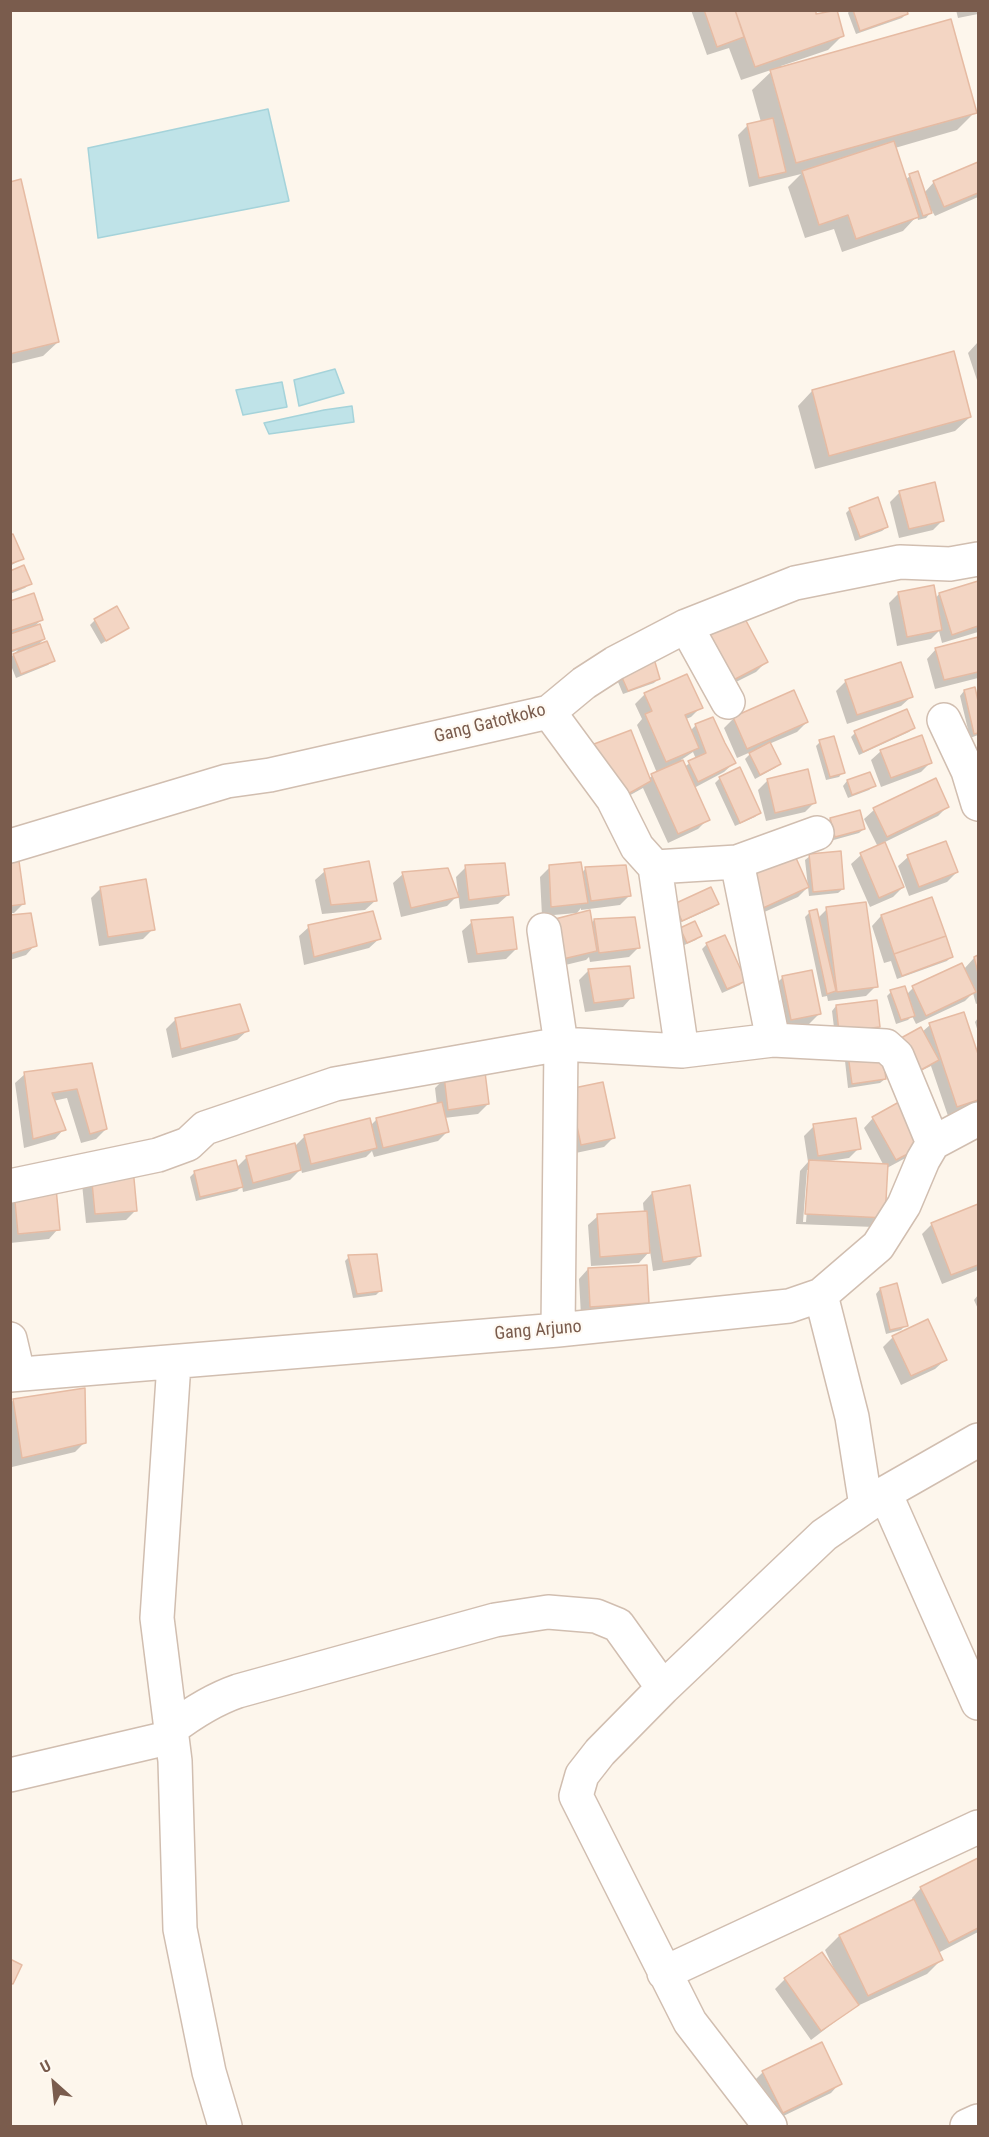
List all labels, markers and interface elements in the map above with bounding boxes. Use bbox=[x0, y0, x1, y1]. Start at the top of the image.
street label: Gang Gatotkoko bbox=[432, 700, 548, 748]
street label: Gang Arjuno bbox=[494, 1316, 582, 1346]
north arrow bbox=[24, 2053, 84, 2113]
text: U bbox=[37, 2056, 54, 2077]

